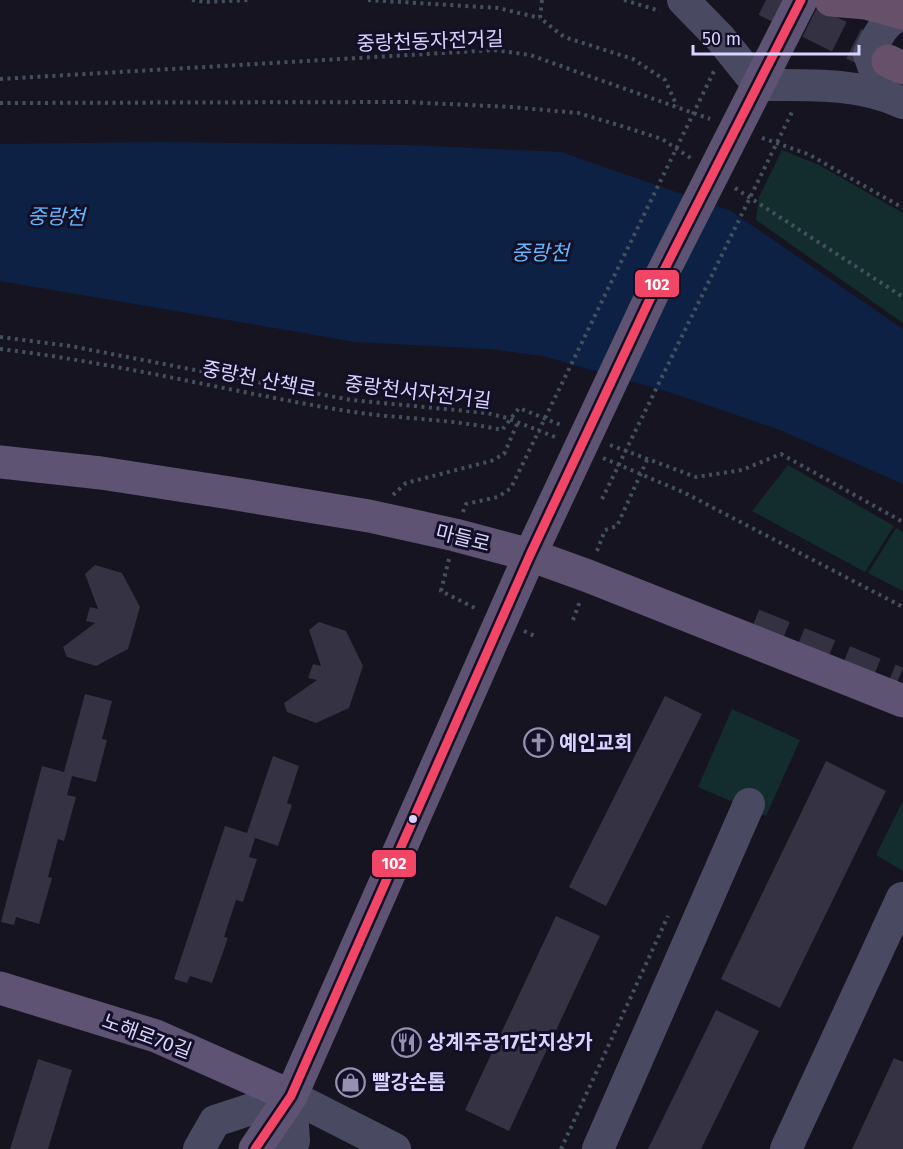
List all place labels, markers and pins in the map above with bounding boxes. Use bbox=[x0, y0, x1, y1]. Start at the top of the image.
church icon: 예인교회 bbox=[522, 727, 554, 759]
place label: 예인교회 bbox=[559, 731, 633, 755]
unlabelled marker bbox=[407, 813, 419, 825]
restaurant icon: 상계주공17단지상가 bbox=[390, 1026, 422, 1058]
place label: 상계주공17단지상가 bbox=[427, 1030, 593, 1054]
shop icon: 빨강손톱 bbox=[335, 1066, 367, 1098]
place label: 빨강손톱 bbox=[372, 1070, 446, 1094]

